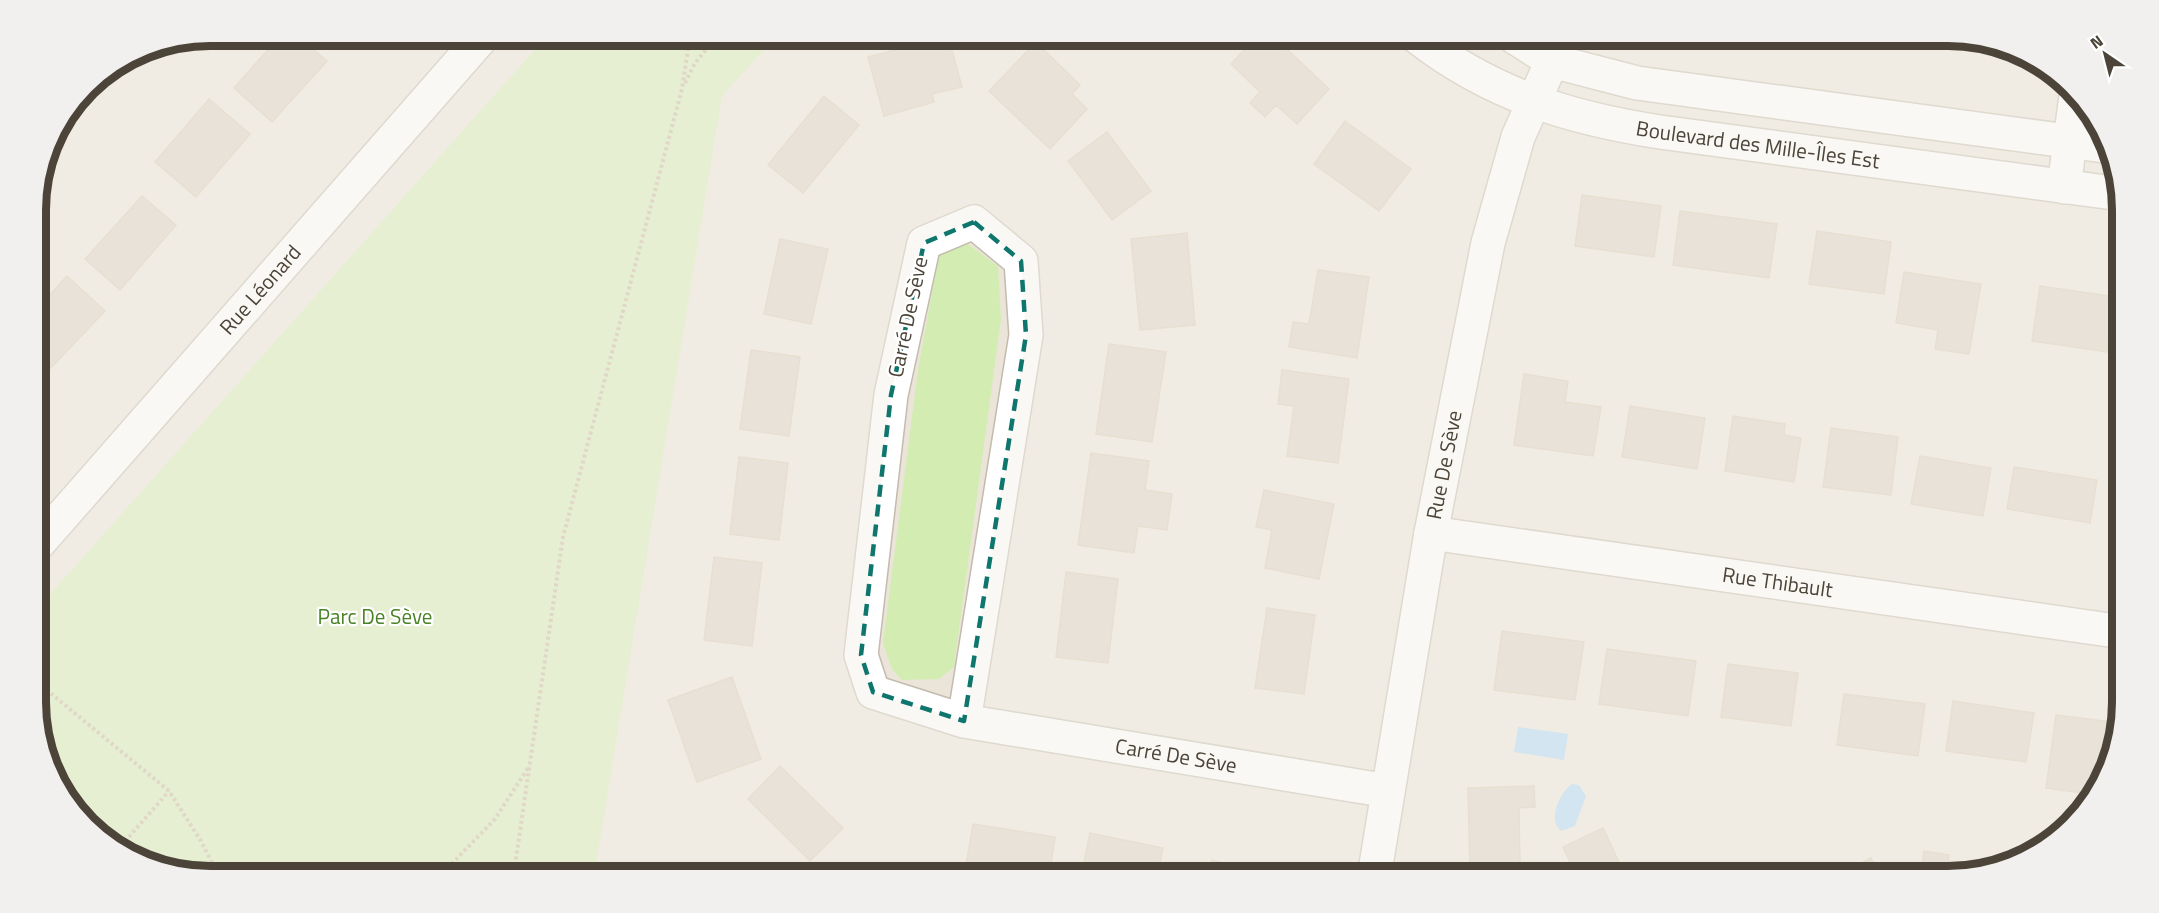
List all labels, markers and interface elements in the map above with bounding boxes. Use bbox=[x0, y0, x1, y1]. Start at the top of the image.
north arrow bbox=[2075, 24, 2135, 84]
text: N bbox=[2085, 29, 2108, 55]
street label: Boulevard des Mille-Îles Est bbox=[1634, 111, 1882, 176]
street label: Rue Léonard bbox=[211, 237, 308, 342]
street label: Carré De Sève bbox=[879, 254, 935, 380]
street label: Rue De Sève bbox=[1417, 408, 1470, 522]
street label: Rue Thibault bbox=[1720, 558, 1836, 605]
park label: Parc De Sève bbox=[318, 600, 432, 632]
street label: Carré De Sève bbox=[1113, 729, 1239, 781]

